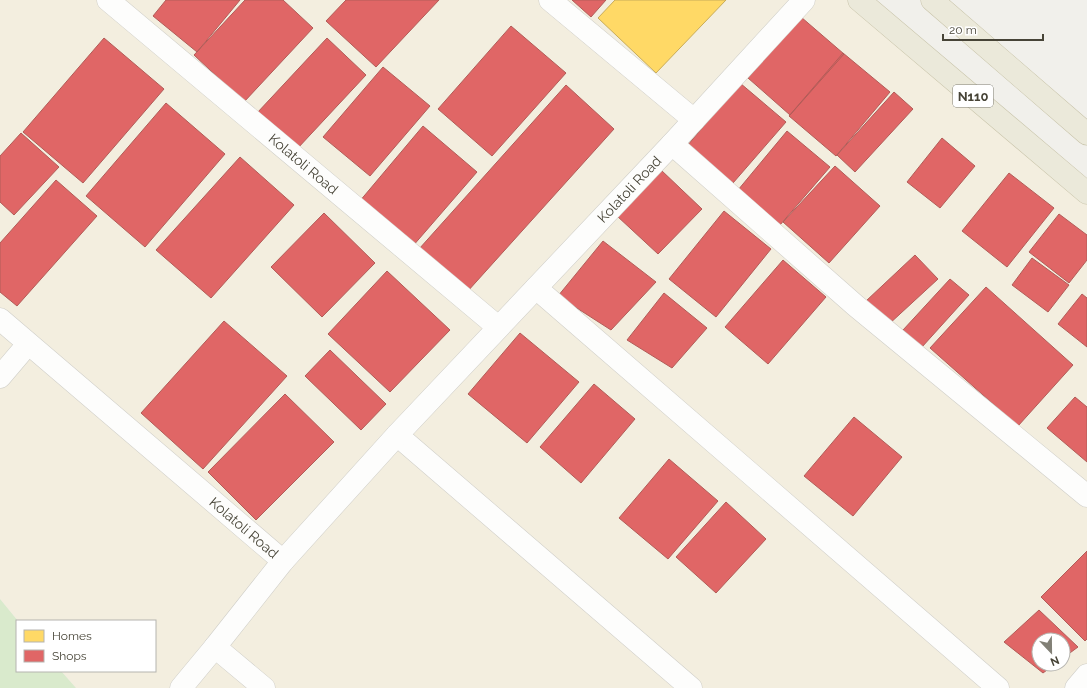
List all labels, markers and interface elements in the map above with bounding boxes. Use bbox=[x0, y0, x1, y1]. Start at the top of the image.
scale bar bbox=[943, 16, 1043, 42]
text: 20 m bbox=[949, 23, 977, 37]
road number: N110 bbox=[953, 85, 993, 107]
street label: Kolatoli Road bbox=[266, 130, 341, 197]
street label: Kolatoli Road bbox=[594, 153, 664, 226]
street label: Kolatoli Road bbox=[206, 494, 282, 561]
legend bbox=[16, 620, 156, 672]
text: Homes bbox=[52, 629, 92, 643]
north arrow bbox=[1031, 632, 1071, 672]
text: Shops bbox=[52, 649, 87, 663]
text: N bbox=[1048, 653, 1061, 668]

